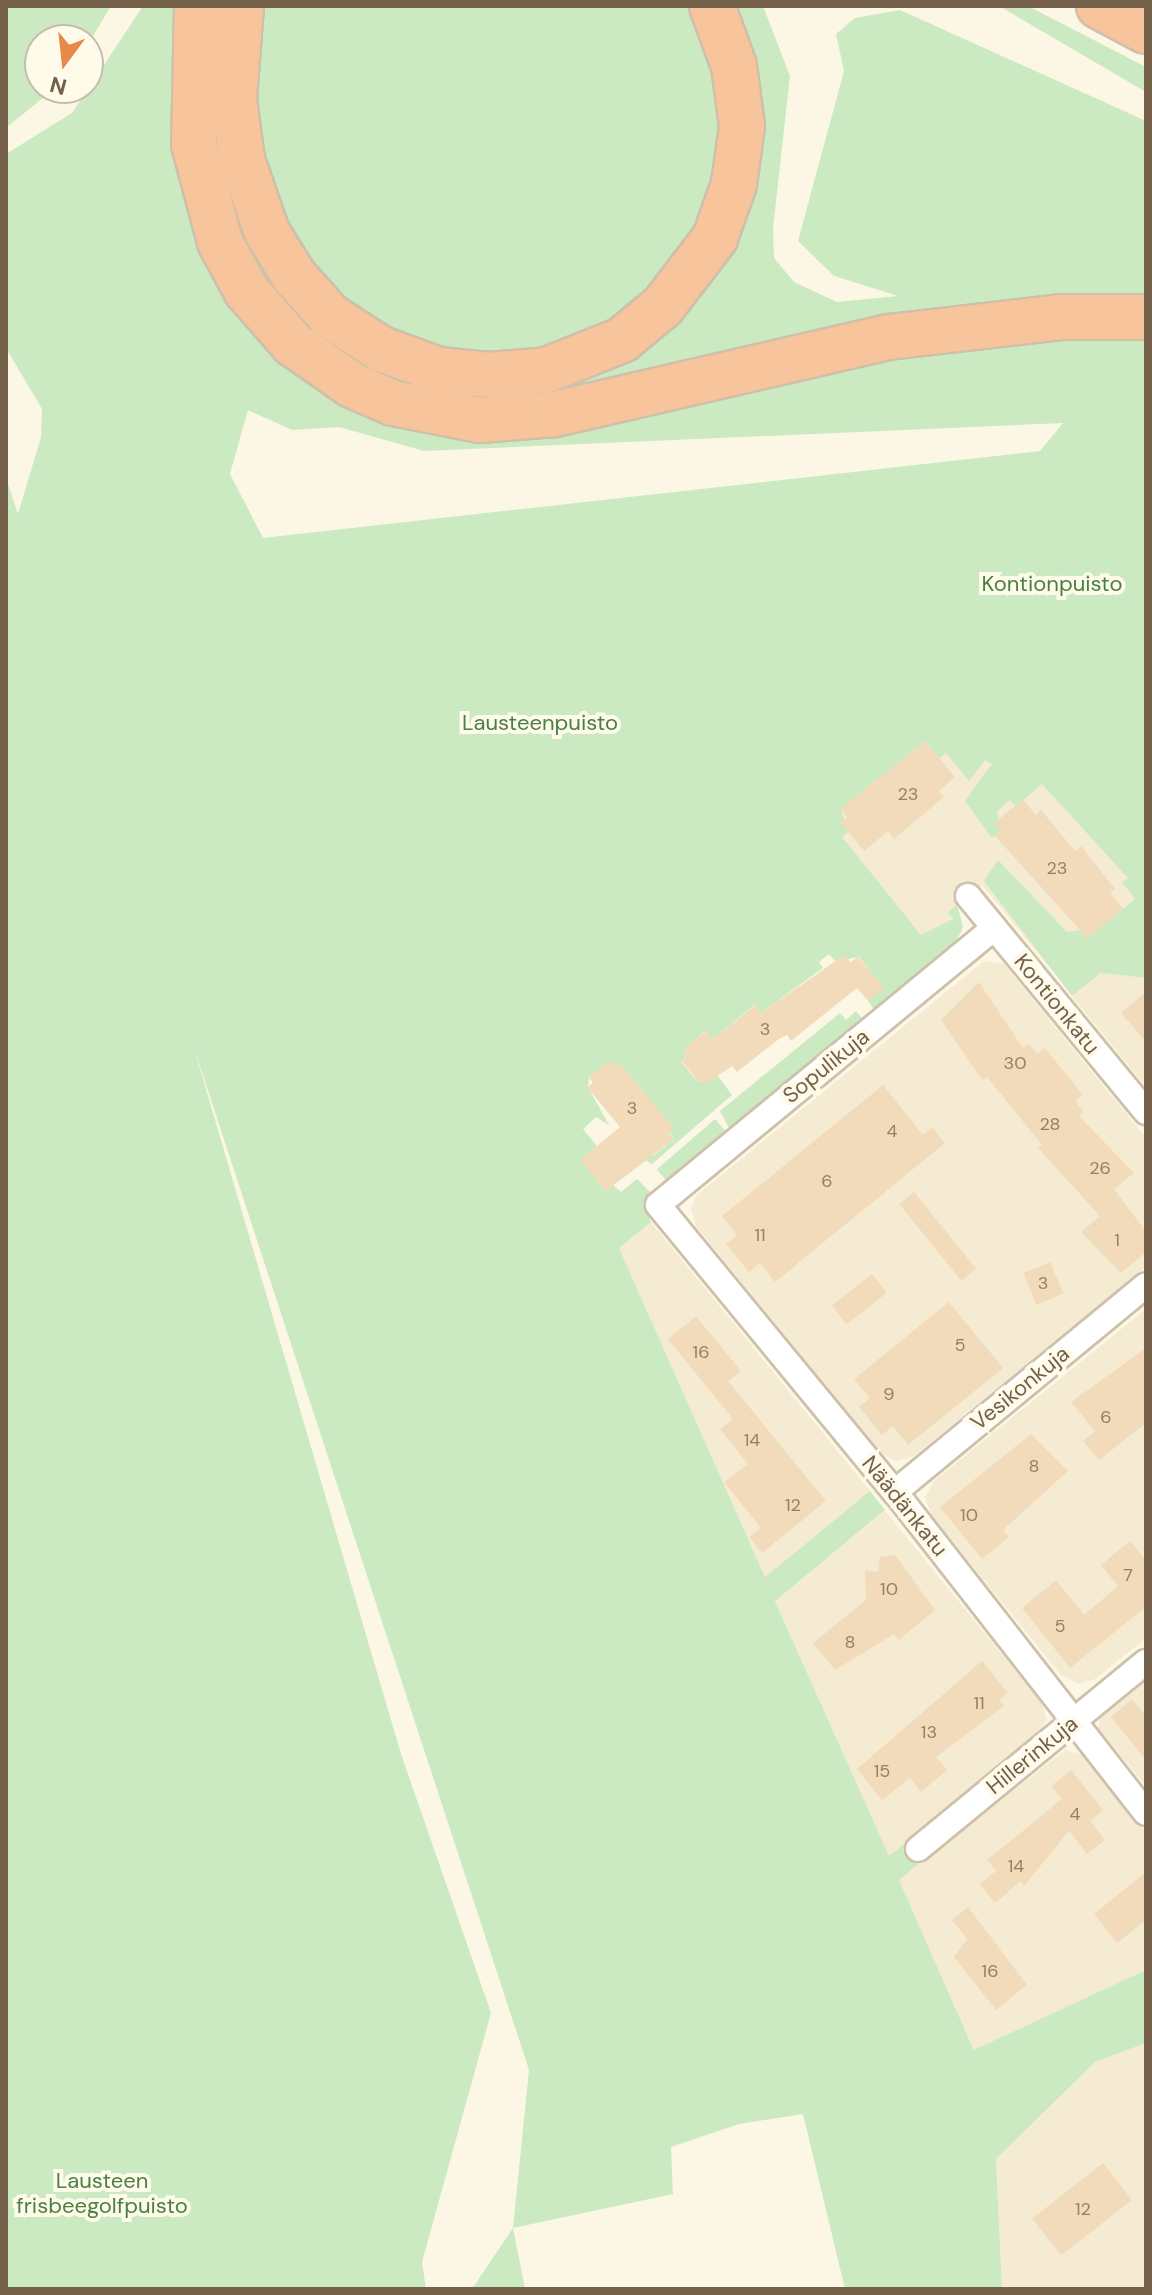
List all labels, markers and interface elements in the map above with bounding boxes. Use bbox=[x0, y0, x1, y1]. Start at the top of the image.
north arrow bbox=[24, 24, 104, 104]
text: N bbox=[47, 70, 70, 102]
park label: Kontionpuisto bbox=[982, 571, 1122, 597]
park label: Lausteenpuisto bbox=[462, 710, 618, 736]
house number: 23 bbox=[897, 783, 919, 805]
house number: 23 bbox=[1046, 857, 1068, 879]
street label: Kontionkatu bbox=[1009, 949, 1105, 1059]
house number: 3 bbox=[760, 1018, 770, 1040]
street label: Sopulikuja bbox=[778, 1023, 874, 1109]
house number: 30 bbox=[1004, 1052, 1026, 1074]
house number: 3 bbox=[627, 1097, 637, 1119]
house number: 28 bbox=[1039, 1113, 1061, 1135]
house number: 4 bbox=[887, 1120, 897, 1142]
house number: 26 bbox=[1089, 1157, 1111, 1179]
house number: 6 bbox=[821, 1170, 833, 1192]
house number: 11 bbox=[754, 1224, 766, 1246]
house number: 1 bbox=[1114, 1229, 1120, 1251]
house number: 3 bbox=[1038, 1272, 1048, 1294]
house number: 5 bbox=[955, 1334, 965, 1356]
street label: Vesikonkuja bbox=[965, 1340, 1075, 1436]
house number: 16 bbox=[693, 1341, 709, 1363]
house number: 9 bbox=[883, 1383, 895, 1405]
house number: 6 bbox=[1100, 1406, 1112, 1428]
house number: 14 bbox=[744, 1429, 760, 1451]
street label: Näädänkatu bbox=[857, 1451, 953, 1561]
house number: 8 bbox=[1029, 1455, 1039, 1477]
house number: 12 bbox=[785, 1494, 801, 1516]
house number: 10 bbox=[960, 1504, 978, 1526]
house number: 7 bbox=[1123, 1564, 1133, 1586]
house number: 10 bbox=[880, 1578, 898, 1600]
house number: 5 bbox=[1055, 1615, 1065, 1637]
house number: 8 bbox=[845, 1631, 855, 1653]
house number: 11 bbox=[973, 1692, 985, 1714]
street label: Hillerinkuja bbox=[981, 1710, 1083, 1800]
house number: 13 bbox=[921, 1721, 937, 1743]
house number: 15 bbox=[874, 1760, 890, 1782]
house number: 4 bbox=[1070, 1803, 1080, 1825]
house number: 14 bbox=[1008, 1855, 1024, 1877]
house number: 16 bbox=[982, 1960, 998, 1982]
park label: Lausteen frisbeegolfpuisto bbox=[16, 2167, 188, 2218]
house number: 12 bbox=[1075, 2198, 1091, 2220]

